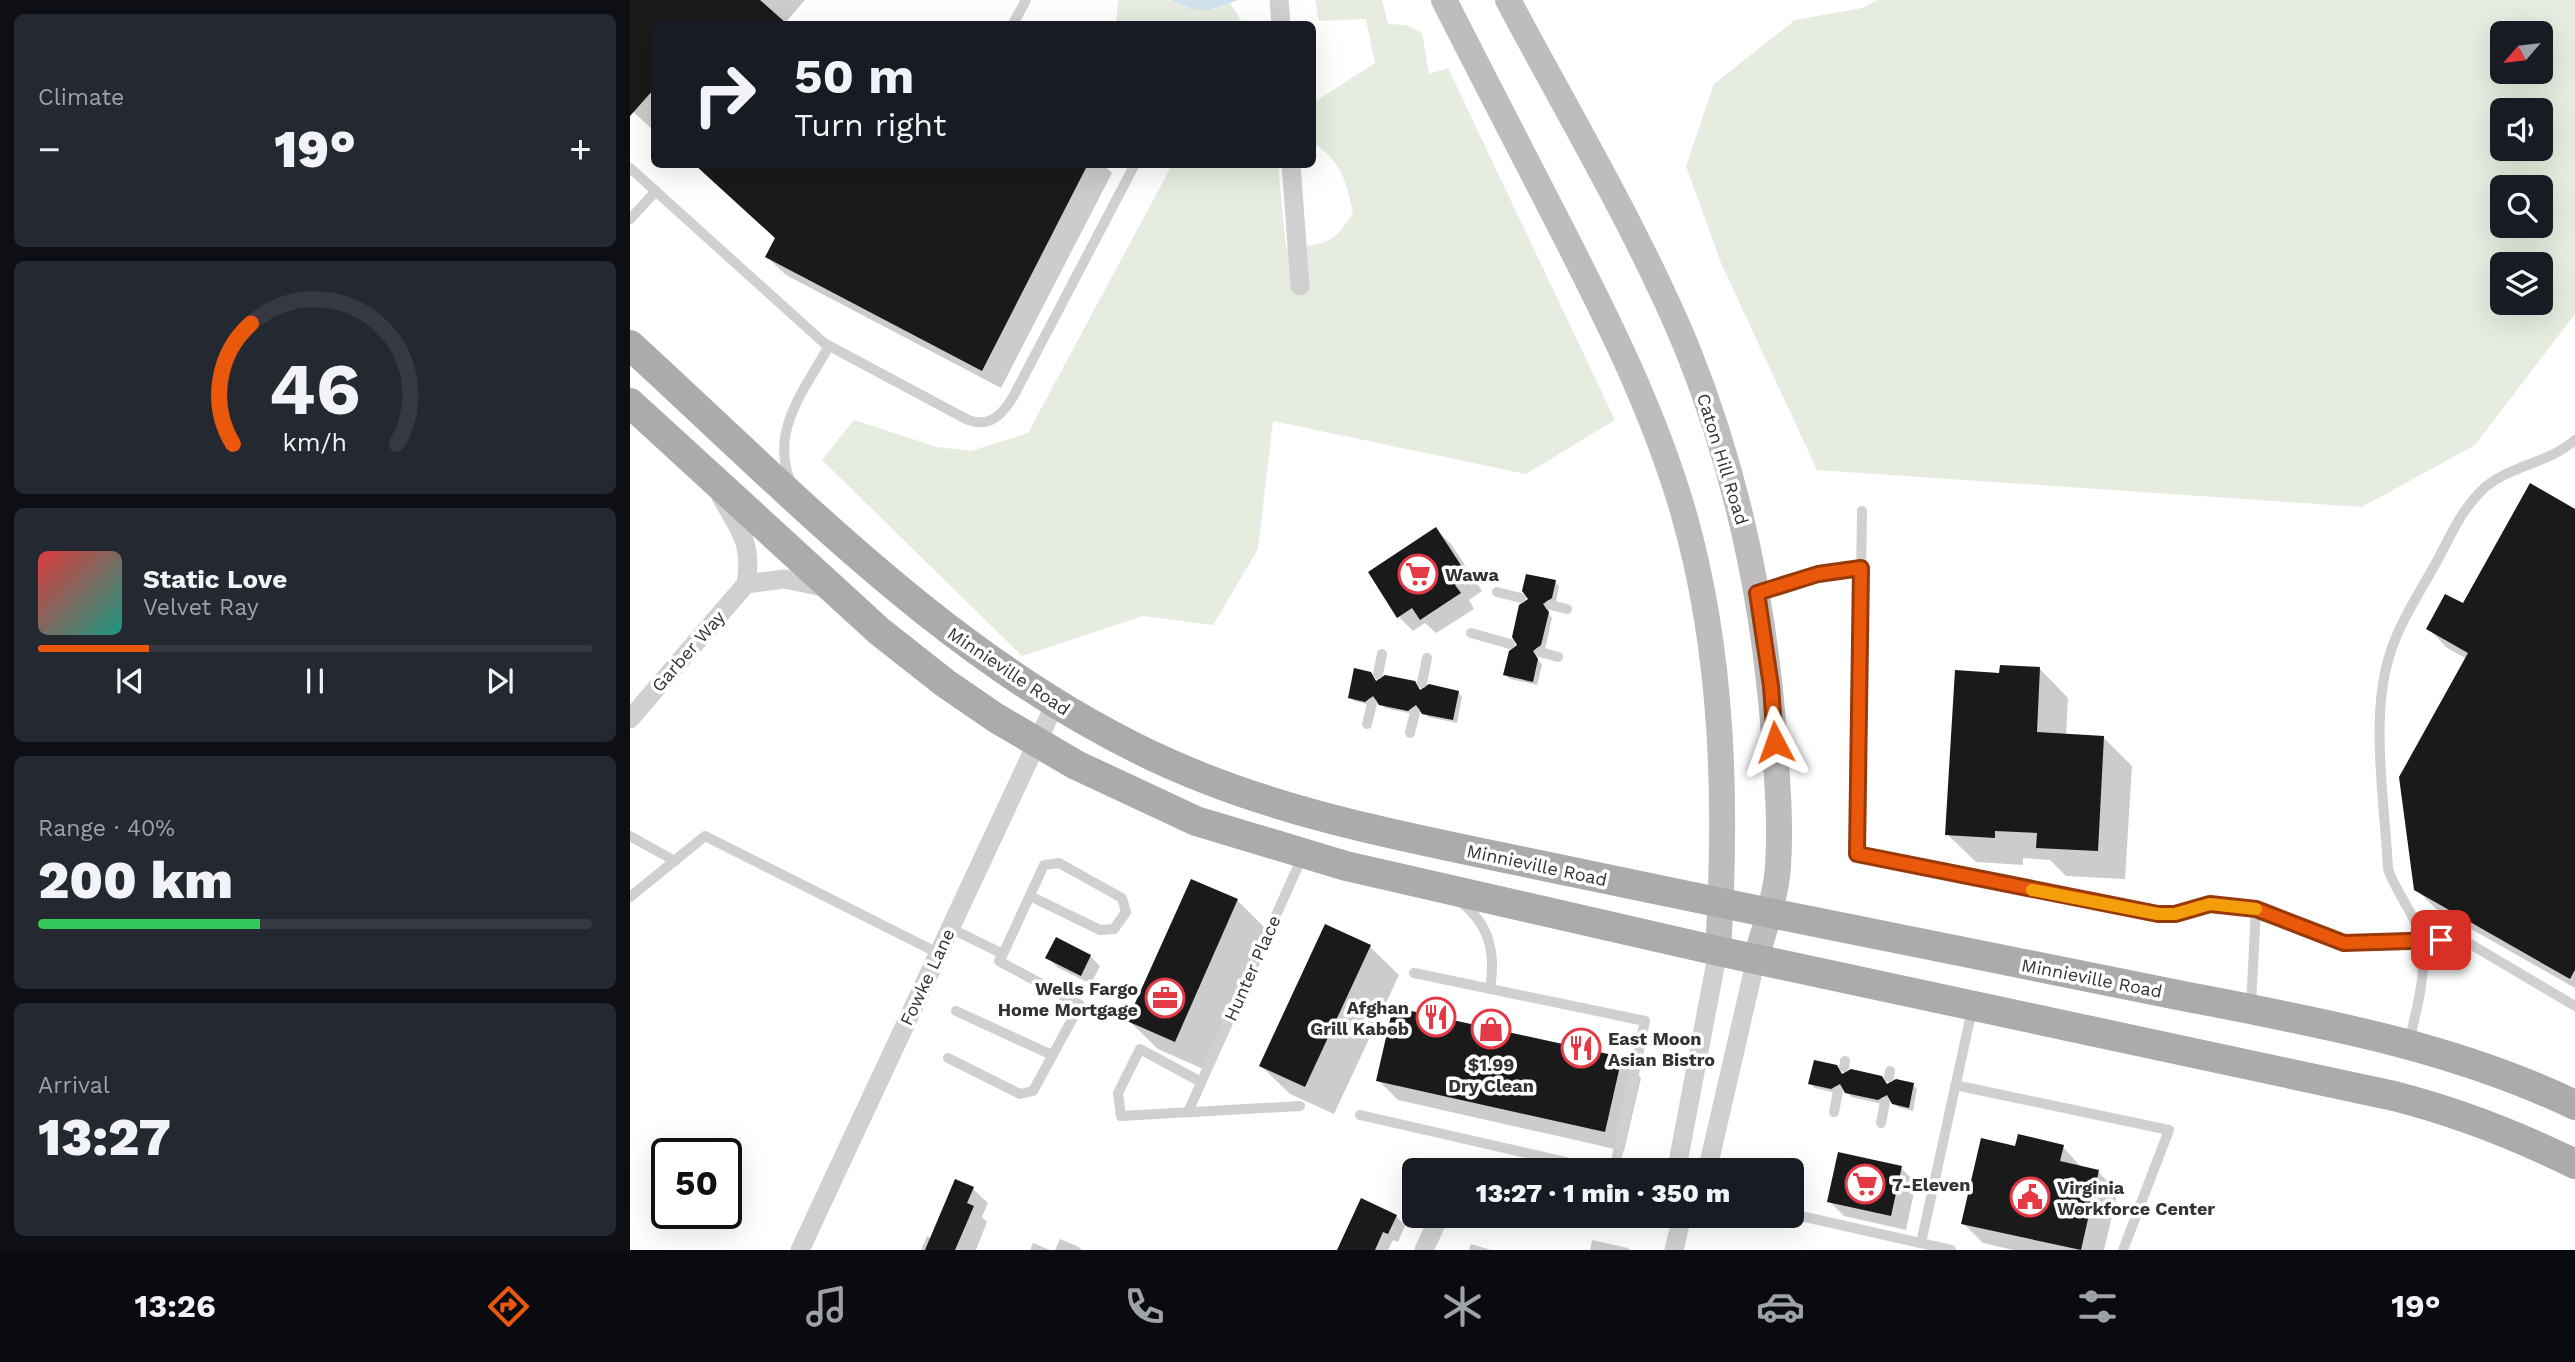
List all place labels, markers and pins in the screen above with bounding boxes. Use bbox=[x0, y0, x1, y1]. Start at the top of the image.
supermarket icon: Wawa bbox=[1397, 553, 1439, 595]
place label: Wawa bbox=[1445, 564, 1499, 585]
pin bbox=[2411, 910, 2471, 970]
office icon: Wells Fargo Home Mortgage bbox=[1144, 977, 1186, 1019]
place label: Wells Fargo Home Mortgage bbox=[998, 978, 1138, 1020]
restaurant icon: Afghan Grill Kabob bbox=[1415, 996, 1457, 1038]
place label: Afghan Grill Kabob bbox=[1310, 997, 1409, 1039]
shop icon: $1.99 Dry Clean bbox=[1470, 1008, 1512, 1050]
restaurant icon: East Moon Asian Bistro bbox=[1560, 1027, 1602, 1069]
place label: East Moon Asian Bistro bbox=[1608, 1028, 1715, 1070]
place label: $1.99 Dry Clean bbox=[1448, 1054, 1534, 1096]
supermarket icon: 7-Eleven bbox=[1844, 1163, 1886, 1205]
place label: 7-Eleven bbox=[1892, 1174, 1970, 1195]
public building icon: Virginia Workforce Center bbox=[2009, 1176, 2051, 1218]
place label: Virginia Workforce Center bbox=[2057, 1177, 2215, 1219]

